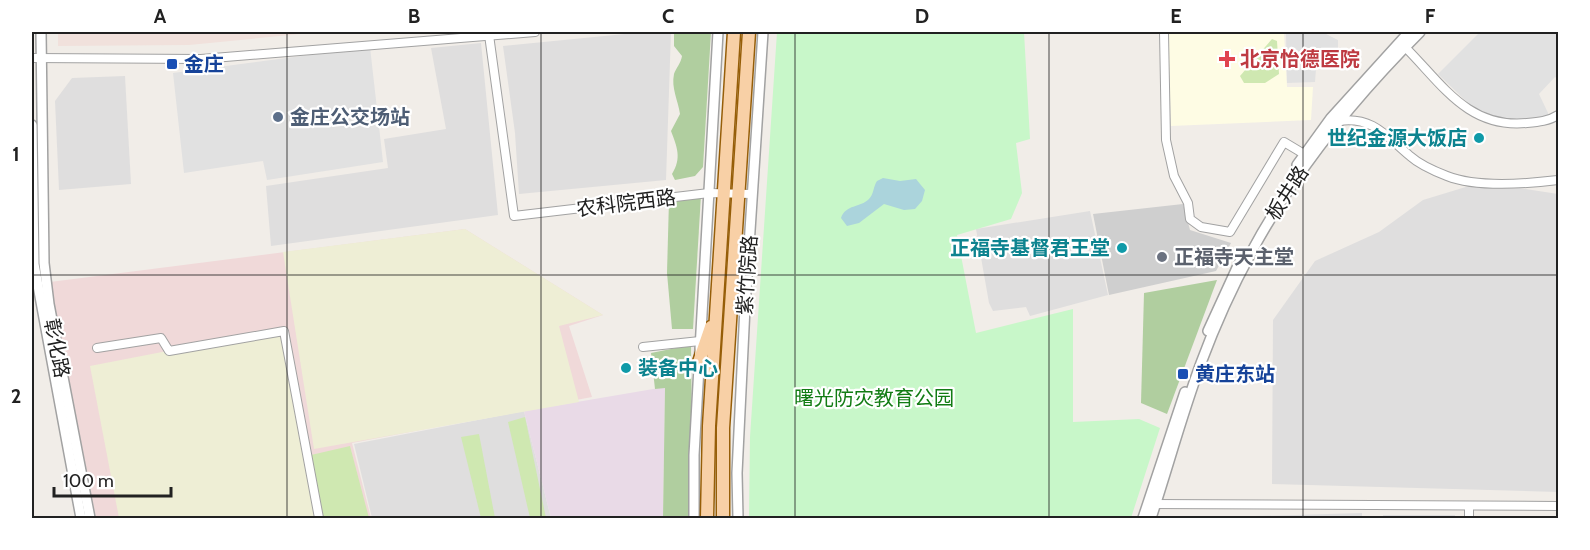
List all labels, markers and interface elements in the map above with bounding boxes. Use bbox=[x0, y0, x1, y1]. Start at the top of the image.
text: A bbox=[154, 4, 167, 28]
text: B bbox=[408, 4, 420, 28]
text: C bbox=[662, 4, 674, 28]
text: D bbox=[915, 4, 929, 28]
text: E bbox=[1170, 4, 1182, 28]
text: F bbox=[1425, 4, 1436, 28]
place label: 北京怡德医院 bbox=[1240, 47, 1360, 71]
marker: 北京怡德医院 bbox=[1218, 50, 1236, 68]
place label: 金庄 bbox=[184, 52, 224, 76]
marker: 金庄 bbox=[165, 57, 179, 71]
place label: 金庄公交场站 bbox=[290, 105, 410, 129]
marker: 金庄公交场站 bbox=[271, 110, 285, 124]
place label: 世纪金源大饭店 bbox=[1327, 126, 1467, 150]
marker: 世纪金源大饭店 bbox=[1472, 131, 1486, 145]
text: 1 bbox=[12, 142, 20, 166]
street label: 板井路 bbox=[1261, 161, 1313, 225]
street label: 农科院西路 bbox=[575, 185, 677, 221]
street label: 紫竹院路 bbox=[732, 234, 762, 316]
place label: 正福寺基督君王堂 bbox=[950, 236, 1110, 260]
marker: 正福寺基督君王堂 bbox=[1115, 241, 1129, 255]
place label: 正福寺天主堂 bbox=[1174, 245, 1294, 269]
marker: 正福寺天主堂 bbox=[1155, 250, 1169, 264]
street label: 彰化路 bbox=[39, 316, 75, 380]
place label: 装备中心 bbox=[638, 356, 718, 380]
marker: 装备中心 bbox=[619, 361, 633, 375]
place label: 黄庄东站 bbox=[1195, 362, 1275, 386]
marker: 黄庄东站 bbox=[1176, 367, 1190, 381]
text: 2 bbox=[11, 384, 21, 408]
park label: 曙光防灾教育公园 bbox=[794, 386, 954, 410]
scale bar bbox=[54, 460, 171, 498]
text: 100 m bbox=[63, 470, 114, 492]

